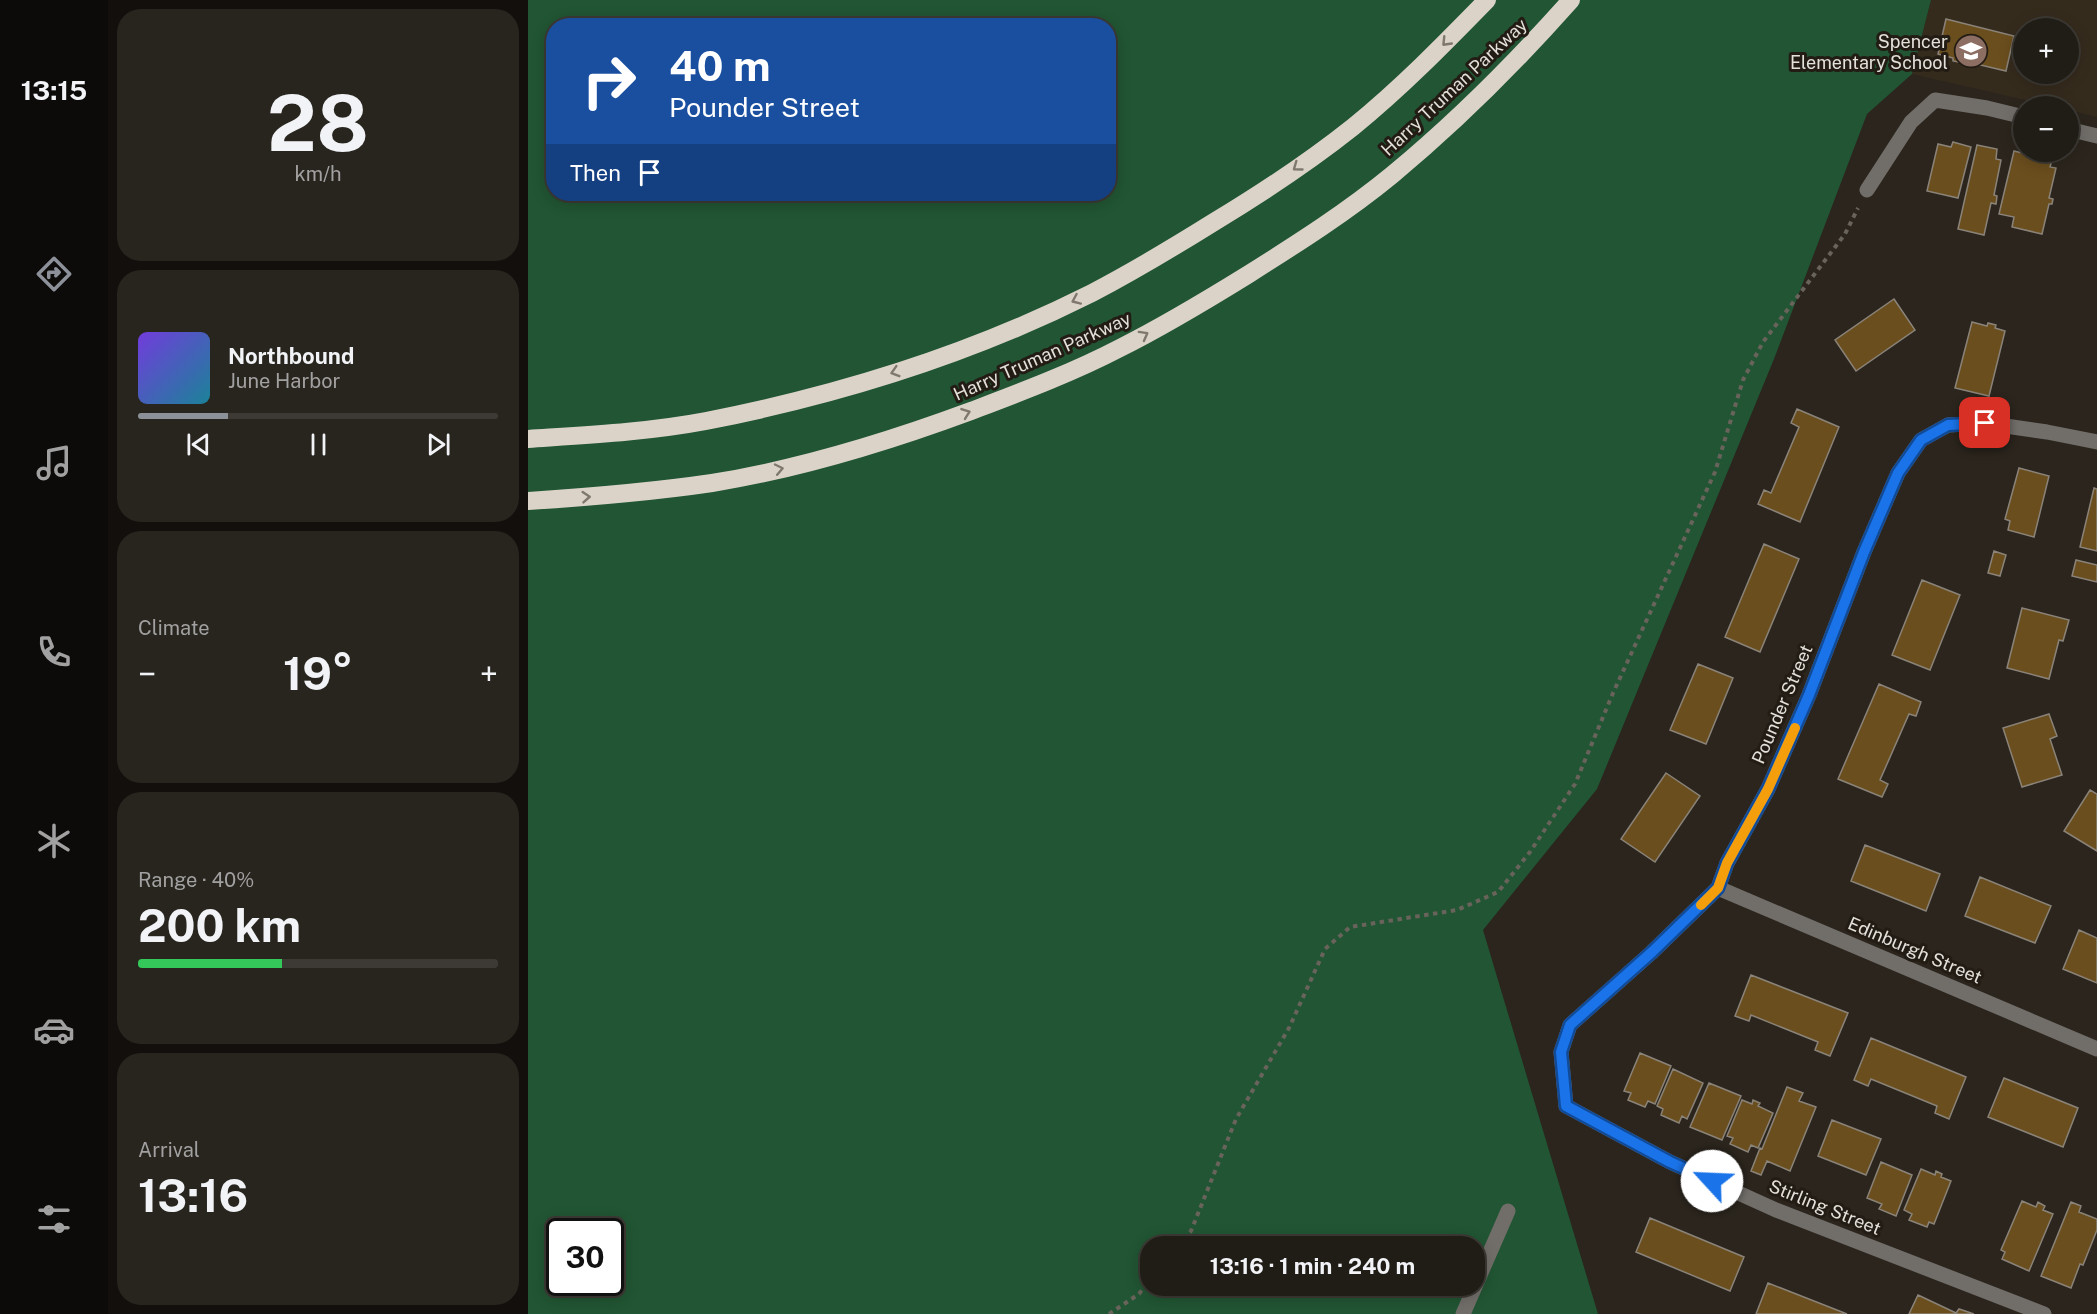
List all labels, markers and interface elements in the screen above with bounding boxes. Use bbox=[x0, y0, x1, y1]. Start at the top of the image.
street label: Harry Truman Parkway bbox=[1377, 14, 1532, 160]
map controls bbox=[2013, 18, 2079, 162]
button: + bbox=[2013, 18, 2079, 84]
place label: Spencer Elementary School bbox=[1790, 31, 1948, 73]
school or university icon: Spencer Elementary School bbox=[1953, 33, 1989, 69]
one-way arrow bbox=[1442, 35, 1453, 45]
text: 40 m bbox=[669, 41, 771, 90]
icon: right bbox=[570, 42, 648, 120]
text: 13:15 bbox=[21, 74, 87, 106]
text: 28 bbox=[267, 77, 369, 169]
text: Pounder Street bbox=[669, 91, 860, 123]
button: − bbox=[2013, 96, 2079, 162]
icon: arrive bbox=[633, 156, 666, 189]
text: Then bbox=[570, 160, 621, 186]
one-way arrow bbox=[1293, 160, 1304, 171]
text: km/h bbox=[294, 162, 342, 186]
icon: directions bbox=[33, 253, 75, 295]
one-way arrow bbox=[1072, 292, 1083, 304]
street label: Harry Truman Parkway bbox=[950, 307, 1134, 405]
one-way arrow bbox=[1138, 331, 1148, 342]
text: Northbound bbox=[228, 343, 354, 369]
one-way arrow bbox=[890, 365, 901, 377]
text: June Harbor bbox=[228, 369, 340, 393]
pin bbox=[1959, 397, 2010, 448]
icon: arrive bbox=[1968, 406, 2001, 439]
one-way arrow bbox=[960, 408, 971, 420]
icon: previous bbox=[182, 428, 215, 461]
icon: pause bbox=[302, 428, 335, 461]
icon: next bbox=[422, 428, 455, 461]
icon: music bbox=[33, 442, 75, 484]
one-way arrow bbox=[774, 463, 784, 476]
one-way arrow bbox=[582, 491, 591, 504]
text: Climate bbox=[138, 616, 210, 640]
icon: phone bbox=[33, 631, 75, 673]
street label: Pounder Street bbox=[1747, 641, 1817, 767]
text: 19° bbox=[283, 647, 353, 700]
text: − bbox=[138, 655, 156, 693]
text: + bbox=[480, 655, 498, 693]
icon: climate bbox=[33, 820, 75, 862]
text: Range · 40% bbox=[138, 868, 254, 892]
text: 200 km bbox=[138, 899, 301, 952]
street label: Edinburgh Street bbox=[1845, 912, 1985, 988]
icon: car bbox=[33, 1009, 75, 1051]
text: Arrival bbox=[138, 1138, 200, 1162]
position arrow bbox=[1680, 1149, 1744, 1213]
text: 13:16 bbox=[138, 1169, 248, 1222]
street label: Stirling Street bbox=[1766, 1175, 1884, 1239]
icon: filters bbox=[33, 1198, 75, 1240]
speed limit sign: 30 bbox=[546, 1218, 624, 1296]
text: 13:16 · 1 min · 240 m bbox=[1210, 1253, 1415, 1279]

